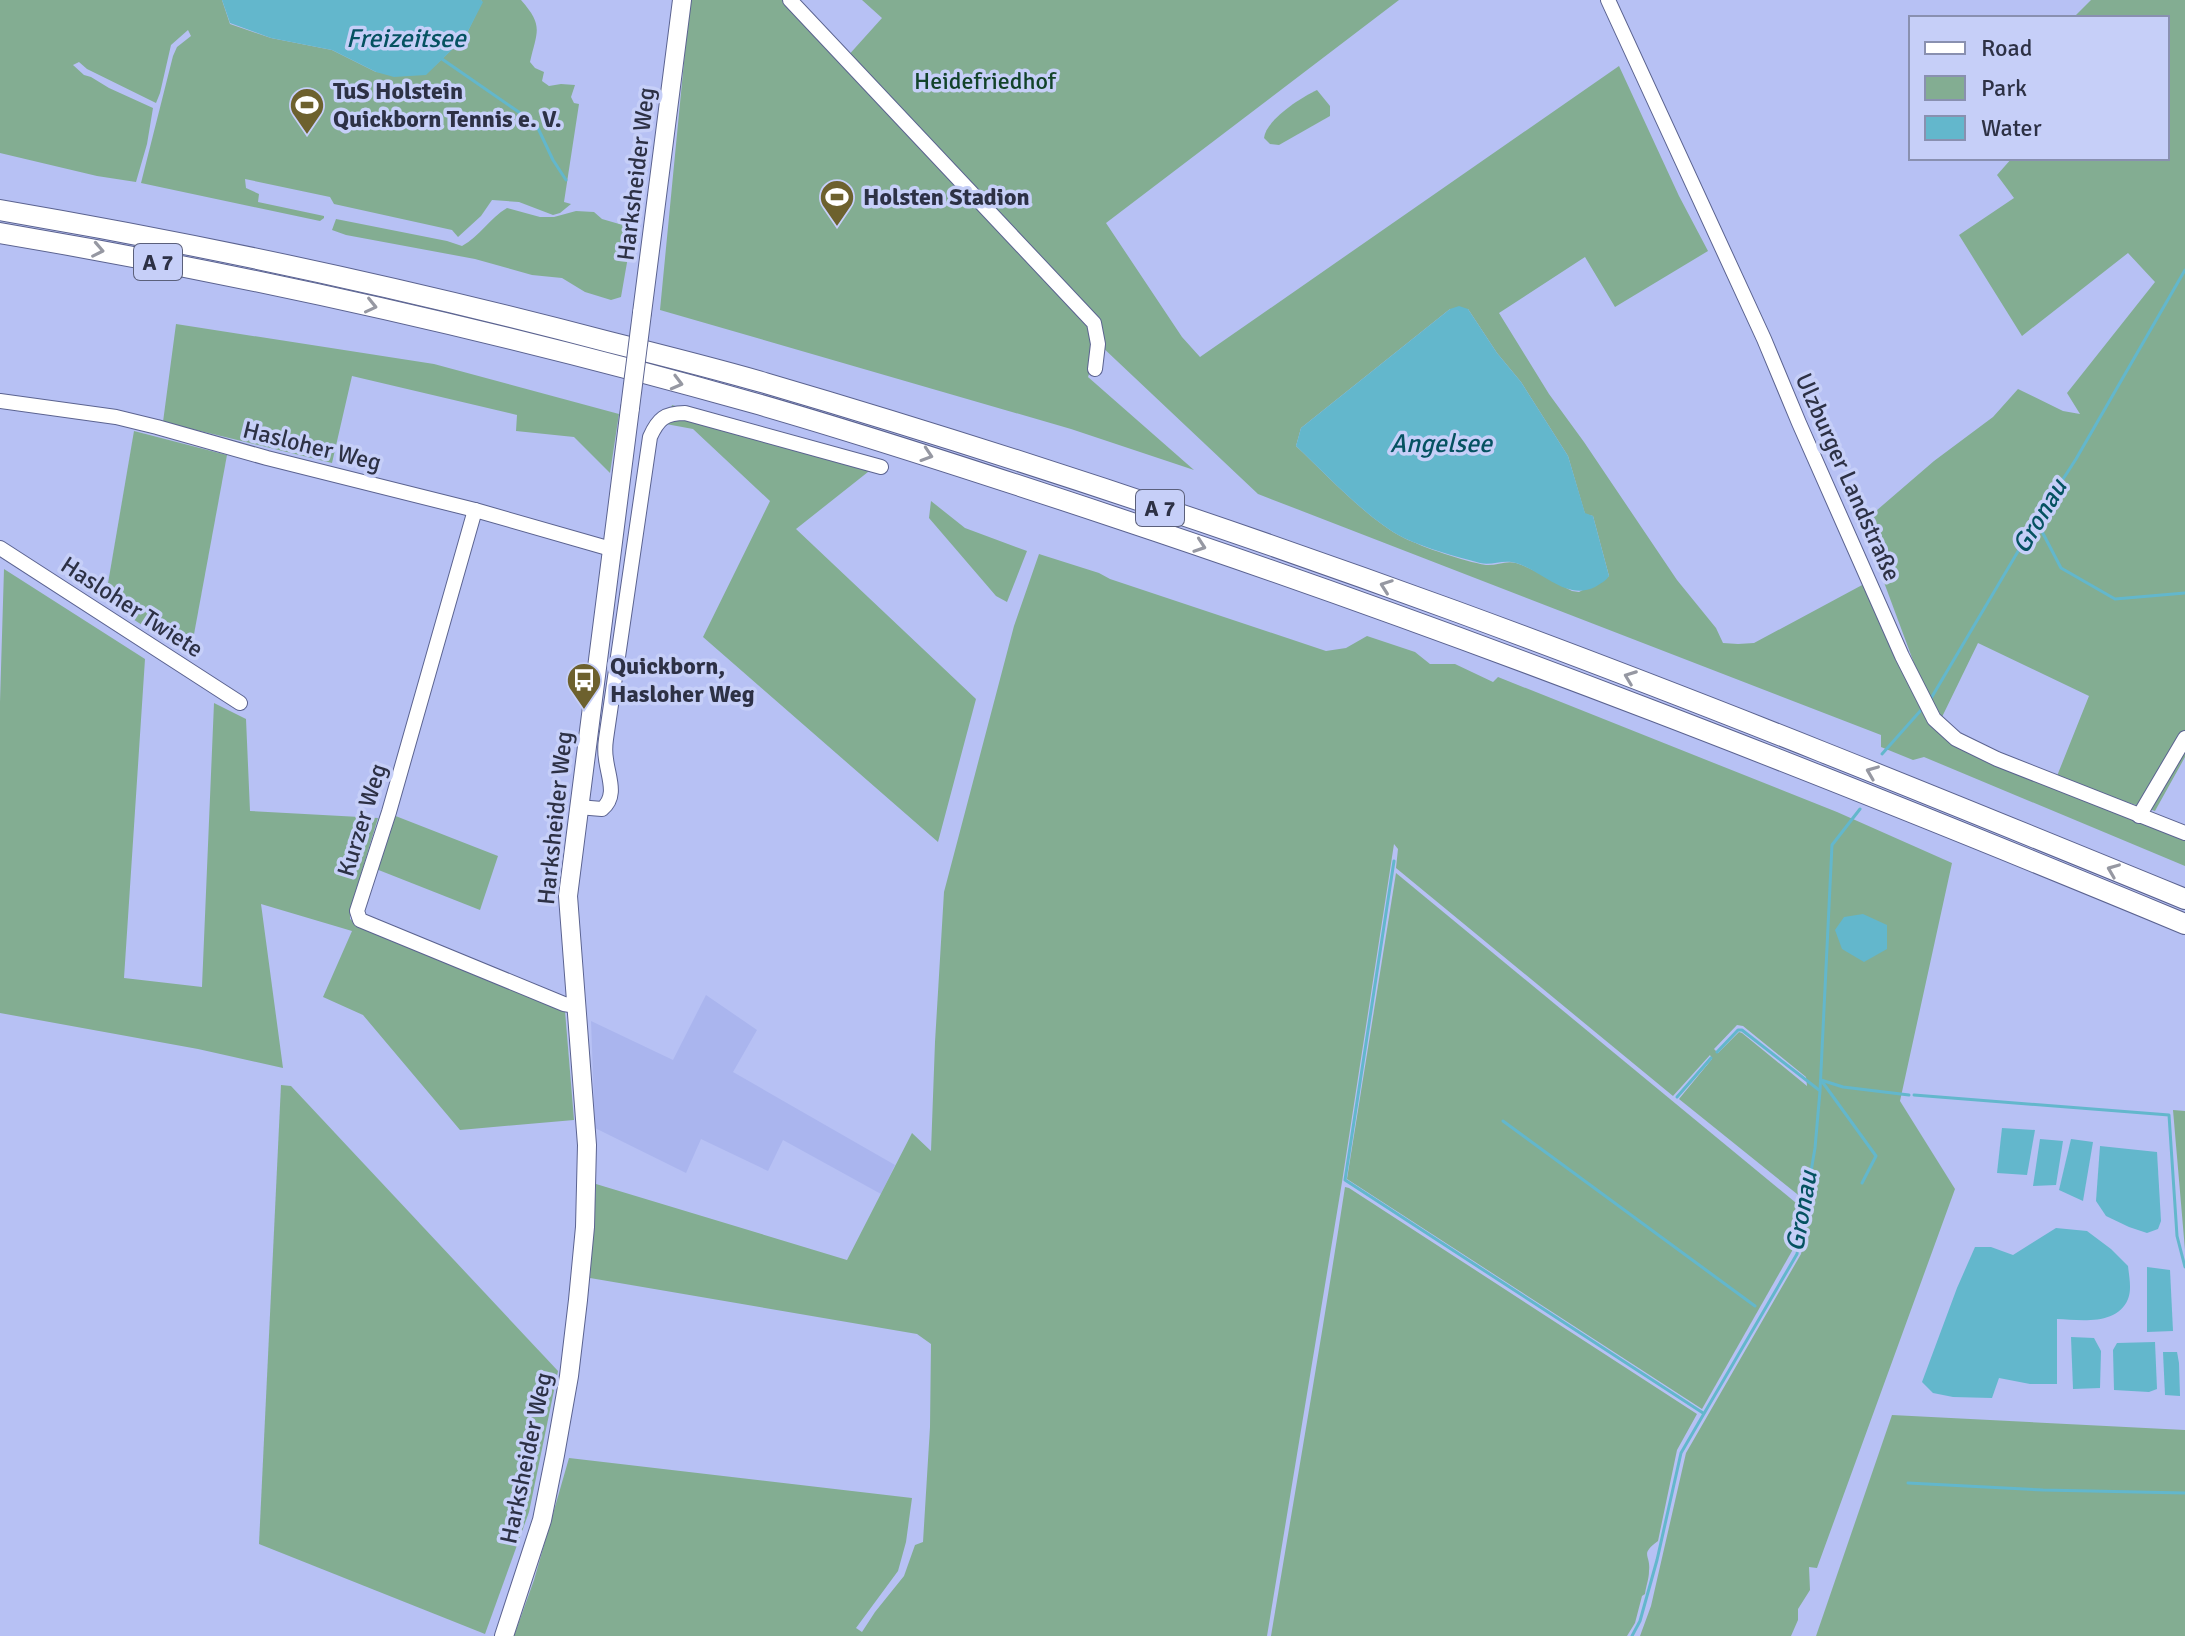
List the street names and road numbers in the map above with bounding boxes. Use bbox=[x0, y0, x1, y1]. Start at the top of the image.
street label: Harksheider Weg bbox=[610, 86, 662, 262]
road number: A 7 bbox=[134, 244, 182, 280]
street label: Ulzburger Landstraße bbox=[1789, 368, 1907, 586]
street label: Hasloher Weg bbox=[240, 414, 384, 478]
road number: A 7 bbox=[1136, 490, 1184, 526]
street label: Hasloher Twiete bbox=[55, 550, 209, 664]
street label: Harksheider Weg bbox=[531, 730, 579, 906]
street label: Kurzer Weg bbox=[331, 760, 393, 880]
street label: Harksheider Weg bbox=[493, 1370, 559, 1546]

